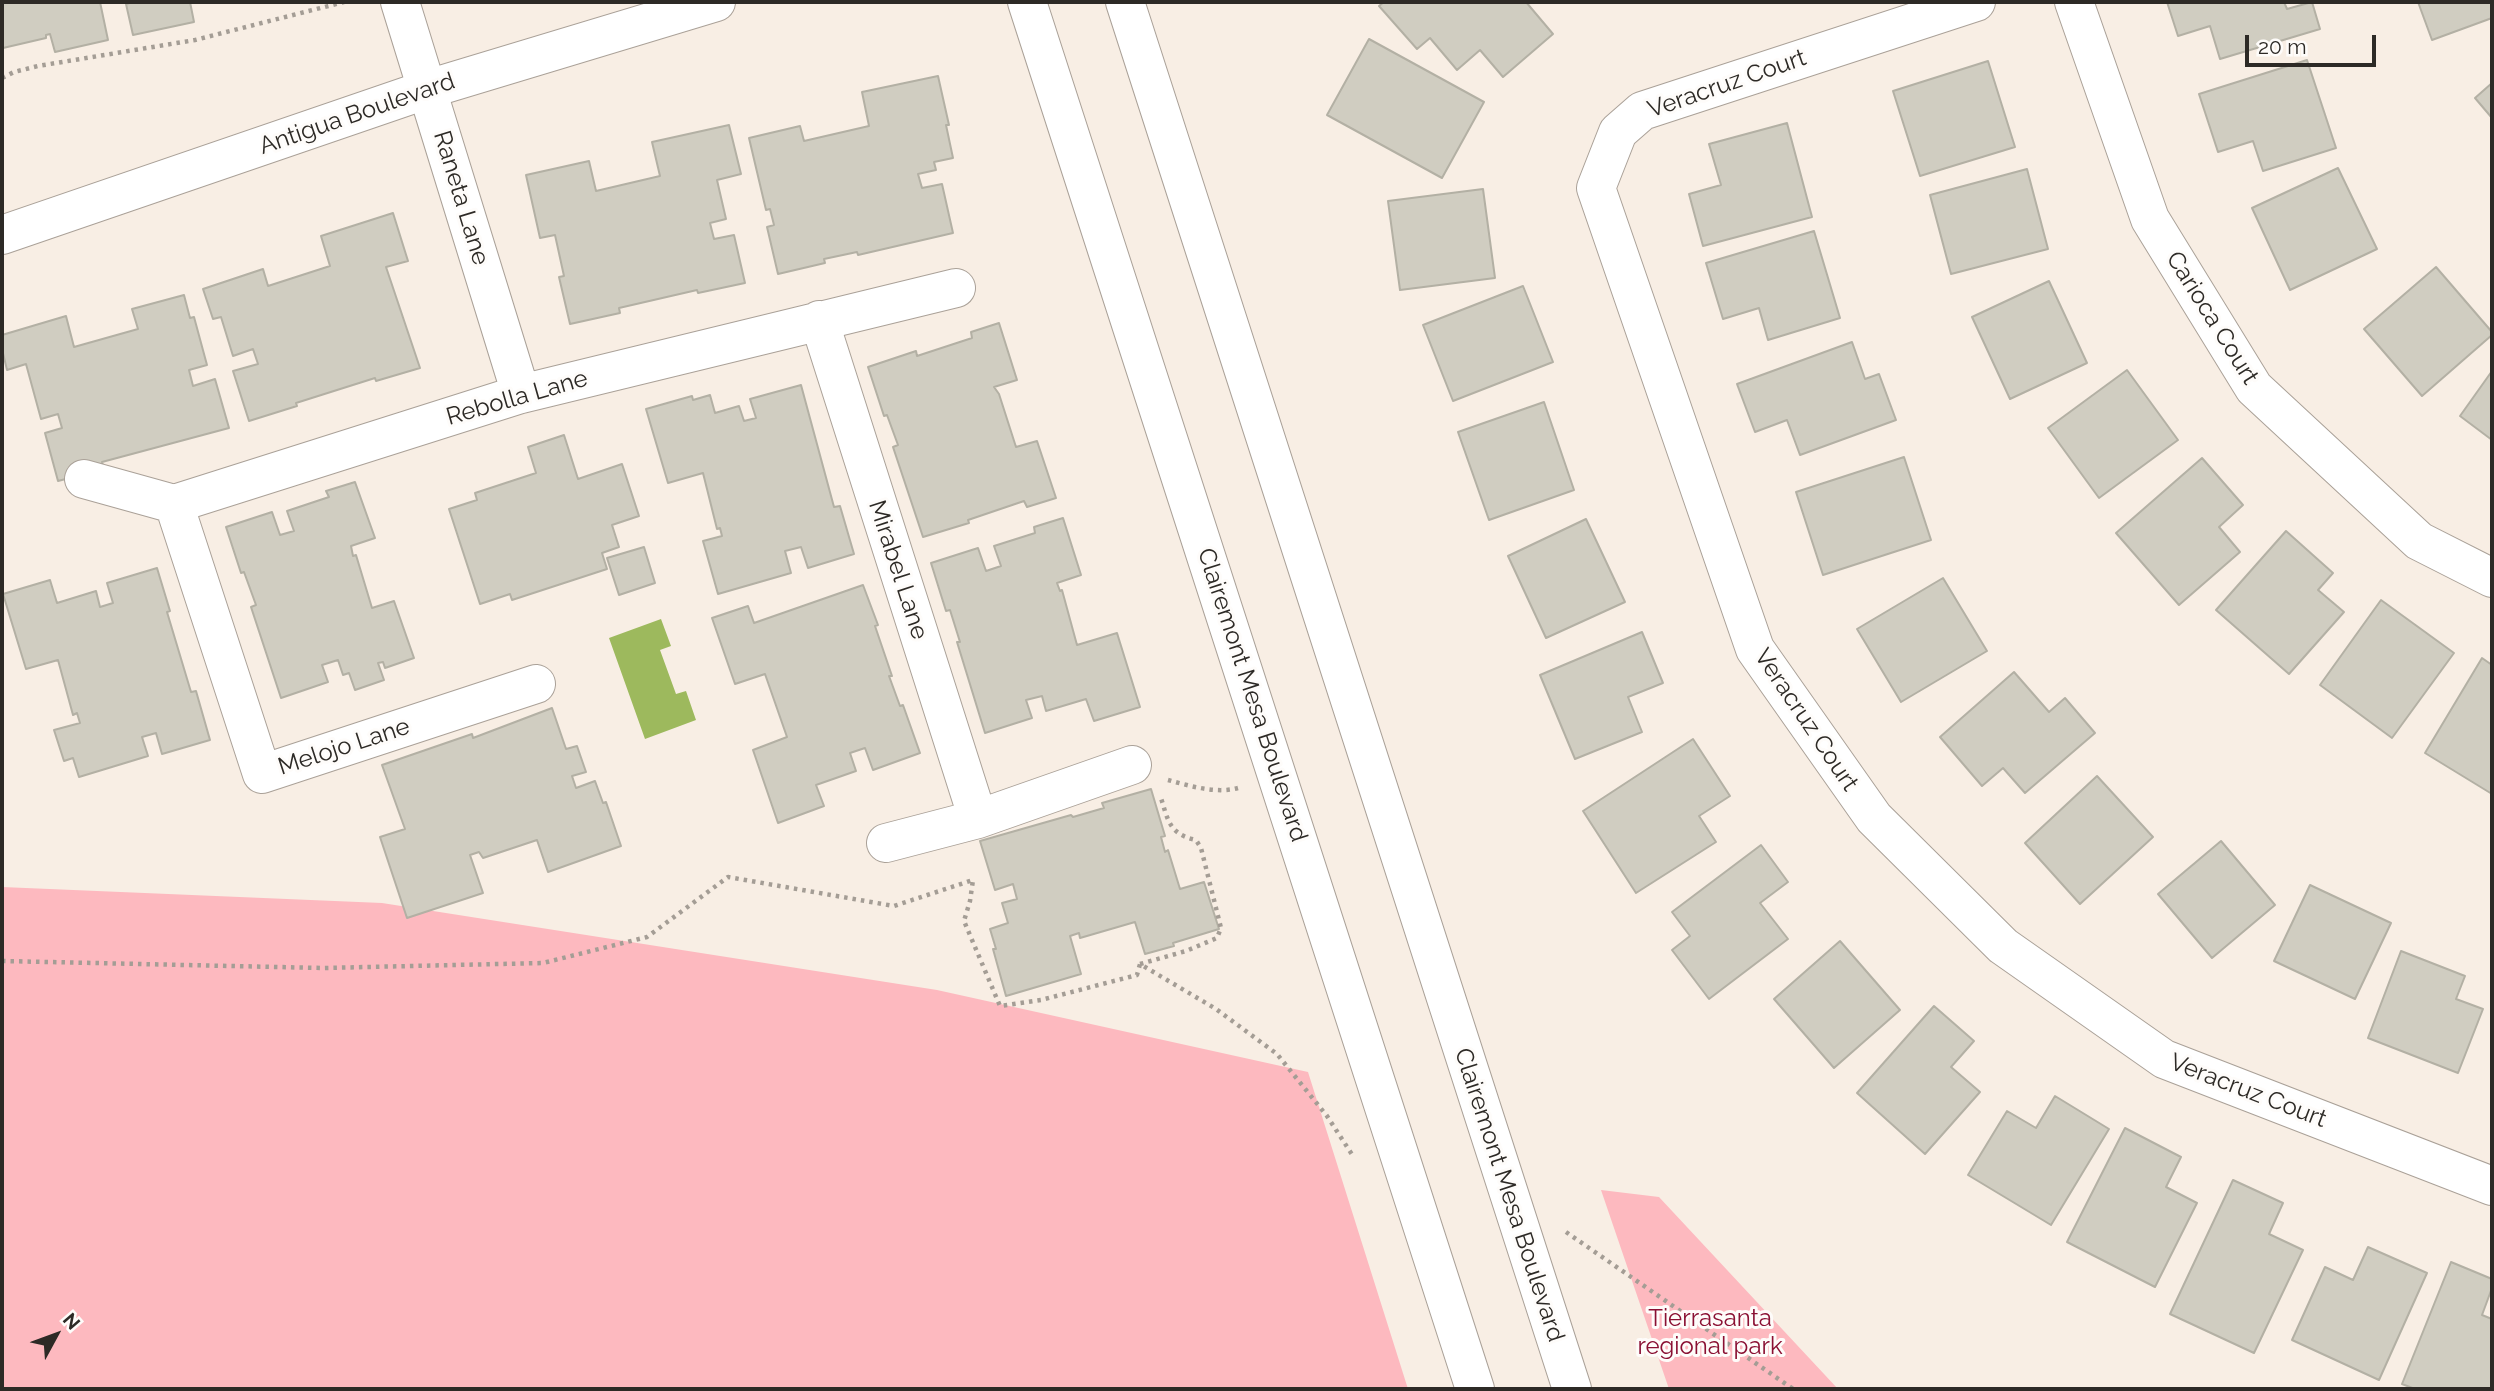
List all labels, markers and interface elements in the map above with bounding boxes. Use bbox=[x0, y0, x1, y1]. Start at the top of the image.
scale bar bbox=[2249, 21, 2380, 65]
text: 20 m bbox=[2258, 34, 2306, 59]
street label: Veracruz Court bbox=[1644, 43, 1810, 125]
street label: Antigua Boulevard bbox=[255, 67, 459, 161]
street label: Raneta Lane bbox=[427, 127, 495, 269]
street label: Carioca Court bbox=[2160, 246, 2264, 390]
street label: Rebolla Lane bbox=[443, 364, 591, 432]
street label: Mirabel Lane bbox=[862, 497, 934, 643]
street label: Clairemont Mesa Boulevard bbox=[1191, 545, 1313, 845]
street label: Veracruz Court bbox=[1748, 643, 1864, 797]
street label: Melojo Lane bbox=[275, 712, 413, 782]
street label: Clairemont Mesa Boulevard bbox=[1448, 1045, 1570, 1345]
street label: Veracruz Court bbox=[2166, 1048, 2330, 1134]
north arrow bbox=[21, 1300, 91, 1370]
park label: Tierrasanta regional park bbox=[1637, 1305, 1783, 1361]
text: N bbox=[59, 1309, 85, 1334]

